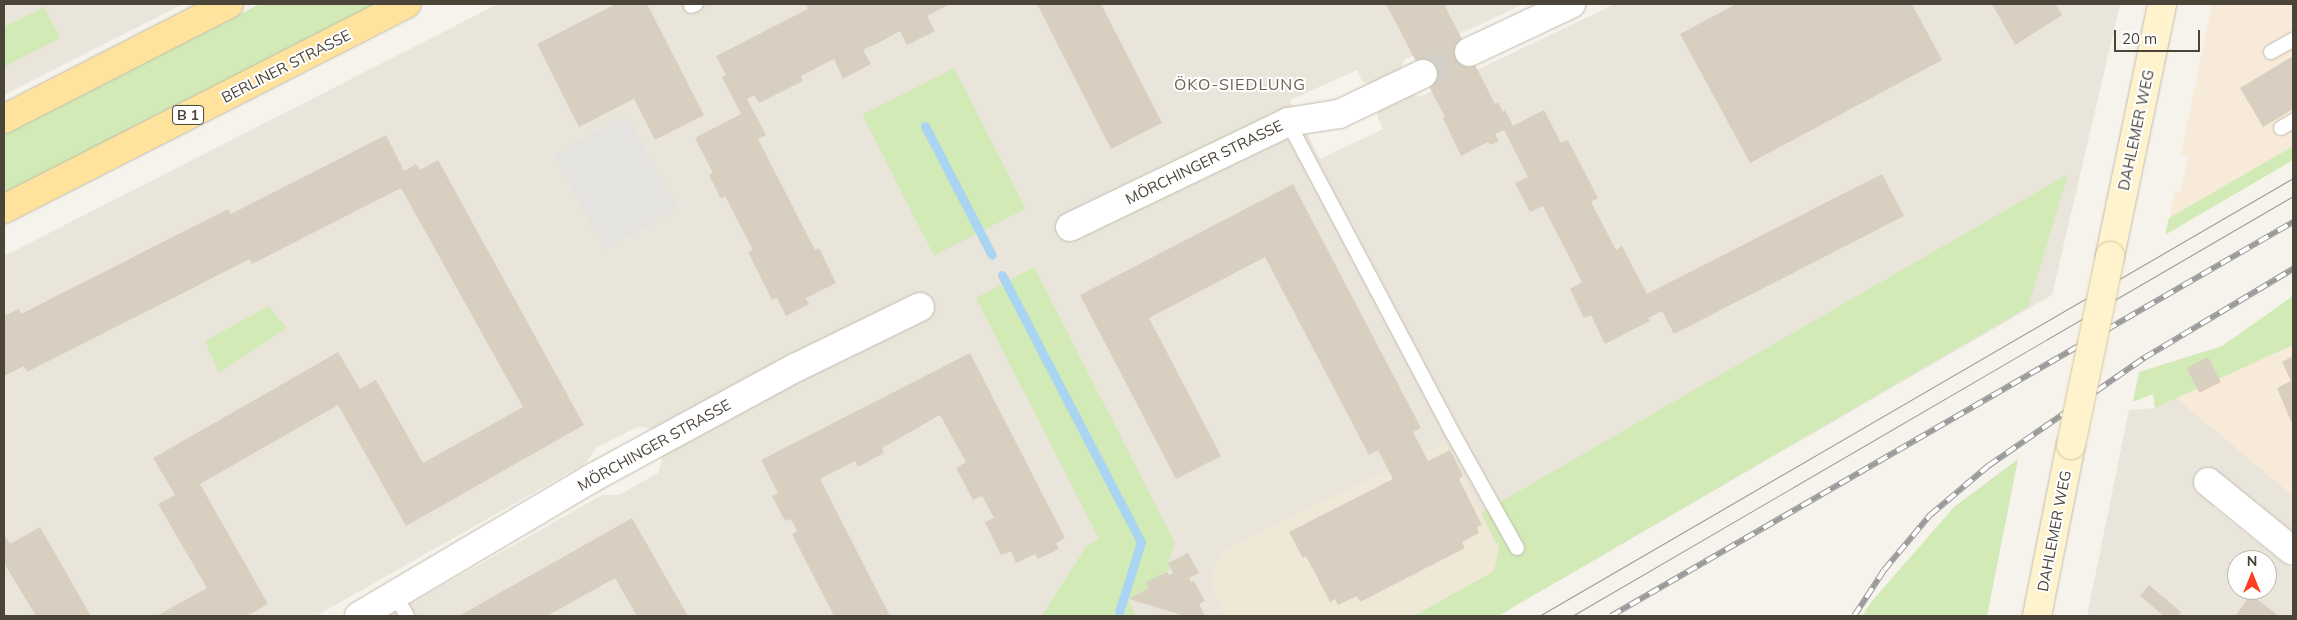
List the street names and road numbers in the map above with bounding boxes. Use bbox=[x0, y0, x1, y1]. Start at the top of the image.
street label: BERLINER STRASSE bbox=[218, 26, 354, 106]
street label: DAHLEMER WEG bbox=[2114, 68, 2158, 192]
road number: B 1 bbox=[172, 104, 204, 126]
street label: MÖRCHINGER STRASSE bbox=[1123, 116, 1285, 208]
street label: MÖRCHINGER STRASSE bbox=[574, 395, 734, 495]
street label: DAHLEMER WEG bbox=[2033, 469, 2075, 593]

